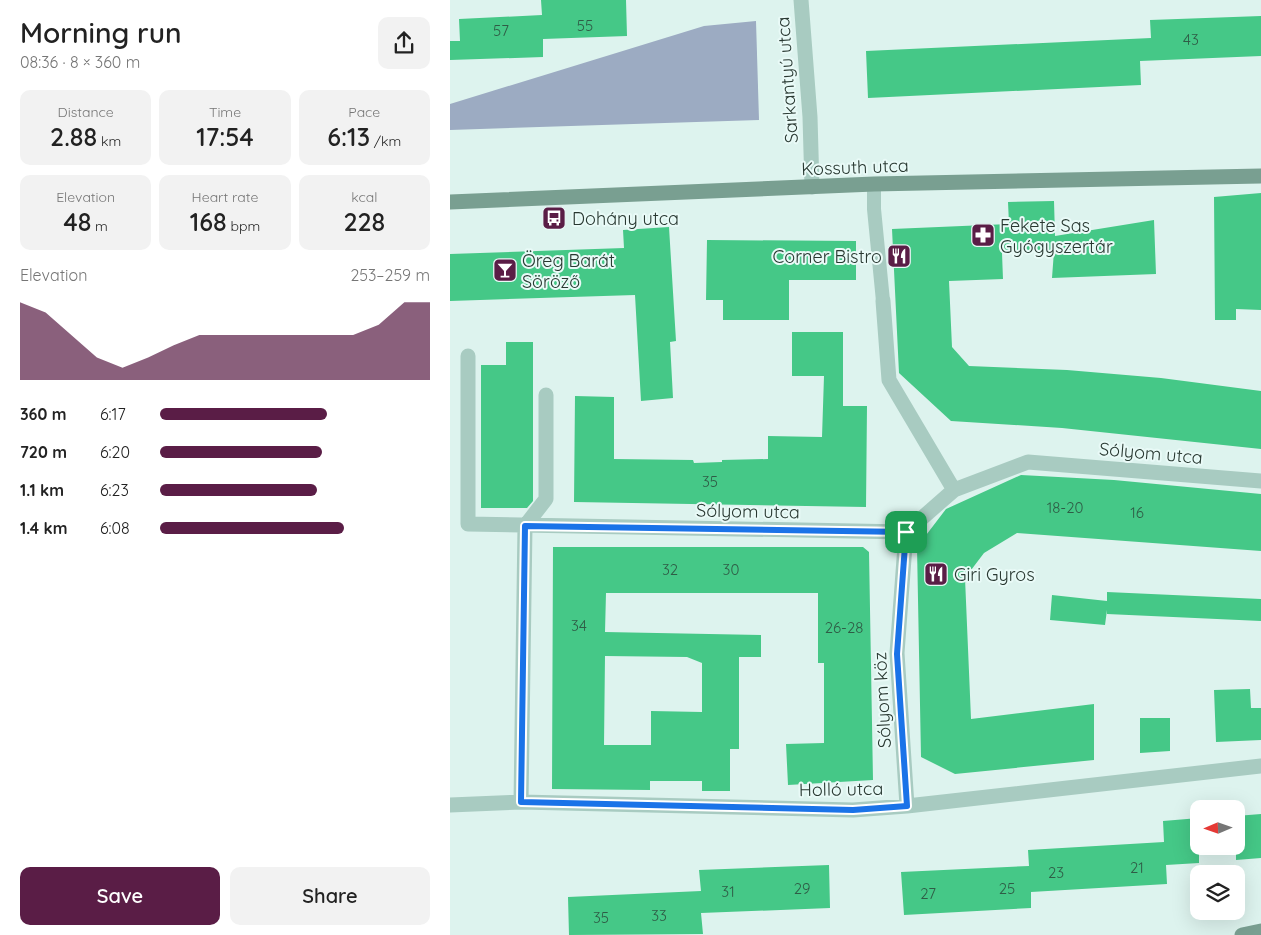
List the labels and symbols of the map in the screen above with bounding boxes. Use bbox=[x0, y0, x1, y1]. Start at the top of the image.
house number: 55 bbox=[577, 16, 593, 35]
street label: Sarkantyú utca bbox=[771, 16, 803, 144]
house number: 57 bbox=[493, 21, 509, 40]
house number: 43 bbox=[1183, 30, 1199, 49]
street label: Kossuth utca bbox=[801, 154, 909, 180]
bus stop icon: Dohány utca bbox=[541, 205, 567, 231]
place label: Dohány utca bbox=[572, 207, 679, 230]
place label: Fekete Sas Gyógyszertár bbox=[1000, 214, 1113, 258]
pharmacy icon: Fekete Sas Gyógyszertár bbox=[970, 222, 996, 248]
restaurant icon: Corner Bistro bbox=[886, 243, 912, 269]
place label: Corner Bistro bbox=[773, 245, 882, 268]
place label: Öreg Barát Söröző bbox=[522, 249, 615, 293]
bar icon: Öreg Barát Söröző bbox=[492, 257, 518, 283]
street label: Sólyom utca bbox=[1098, 437, 1204, 469]
house number: 35 bbox=[702, 472, 718, 491]
house number: 18-20 bbox=[1047, 498, 1083, 517]
street label: Sólyom utca bbox=[696, 499, 800, 523]
house number: 16 bbox=[1130, 503, 1144, 522]
pin bbox=[885, 511, 927, 553]
house number: 32 bbox=[662, 560, 678, 579]
house number: 30 bbox=[723, 560, 739, 579]
restaurant icon: Giri Gyros bbox=[923, 561, 949, 587]
place label: Giri Gyros bbox=[954, 563, 1035, 586]
house number: 34 bbox=[571, 616, 587, 635]
house number: 26-28 bbox=[825, 618, 863, 637]
street label: Sólyom köz bbox=[868, 651, 896, 749]
street label: Holló utca bbox=[799, 777, 883, 801]
north arrow bbox=[1190, 800, 1245, 855]
house number: 21 bbox=[1130, 858, 1144, 877]
house number: 23 bbox=[1048, 863, 1064, 882]
house number: 29 bbox=[794, 879, 810, 898]
house number: 25 bbox=[999, 879, 1015, 898]
house number: 31 bbox=[721, 882, 735, 901]
house number: 27 bbox=[920, 884, 936, 903]
house number: 33 bbox=[651, 906, 667, 925]
house number: 35 bbox=[593, 908, 609, 927]

